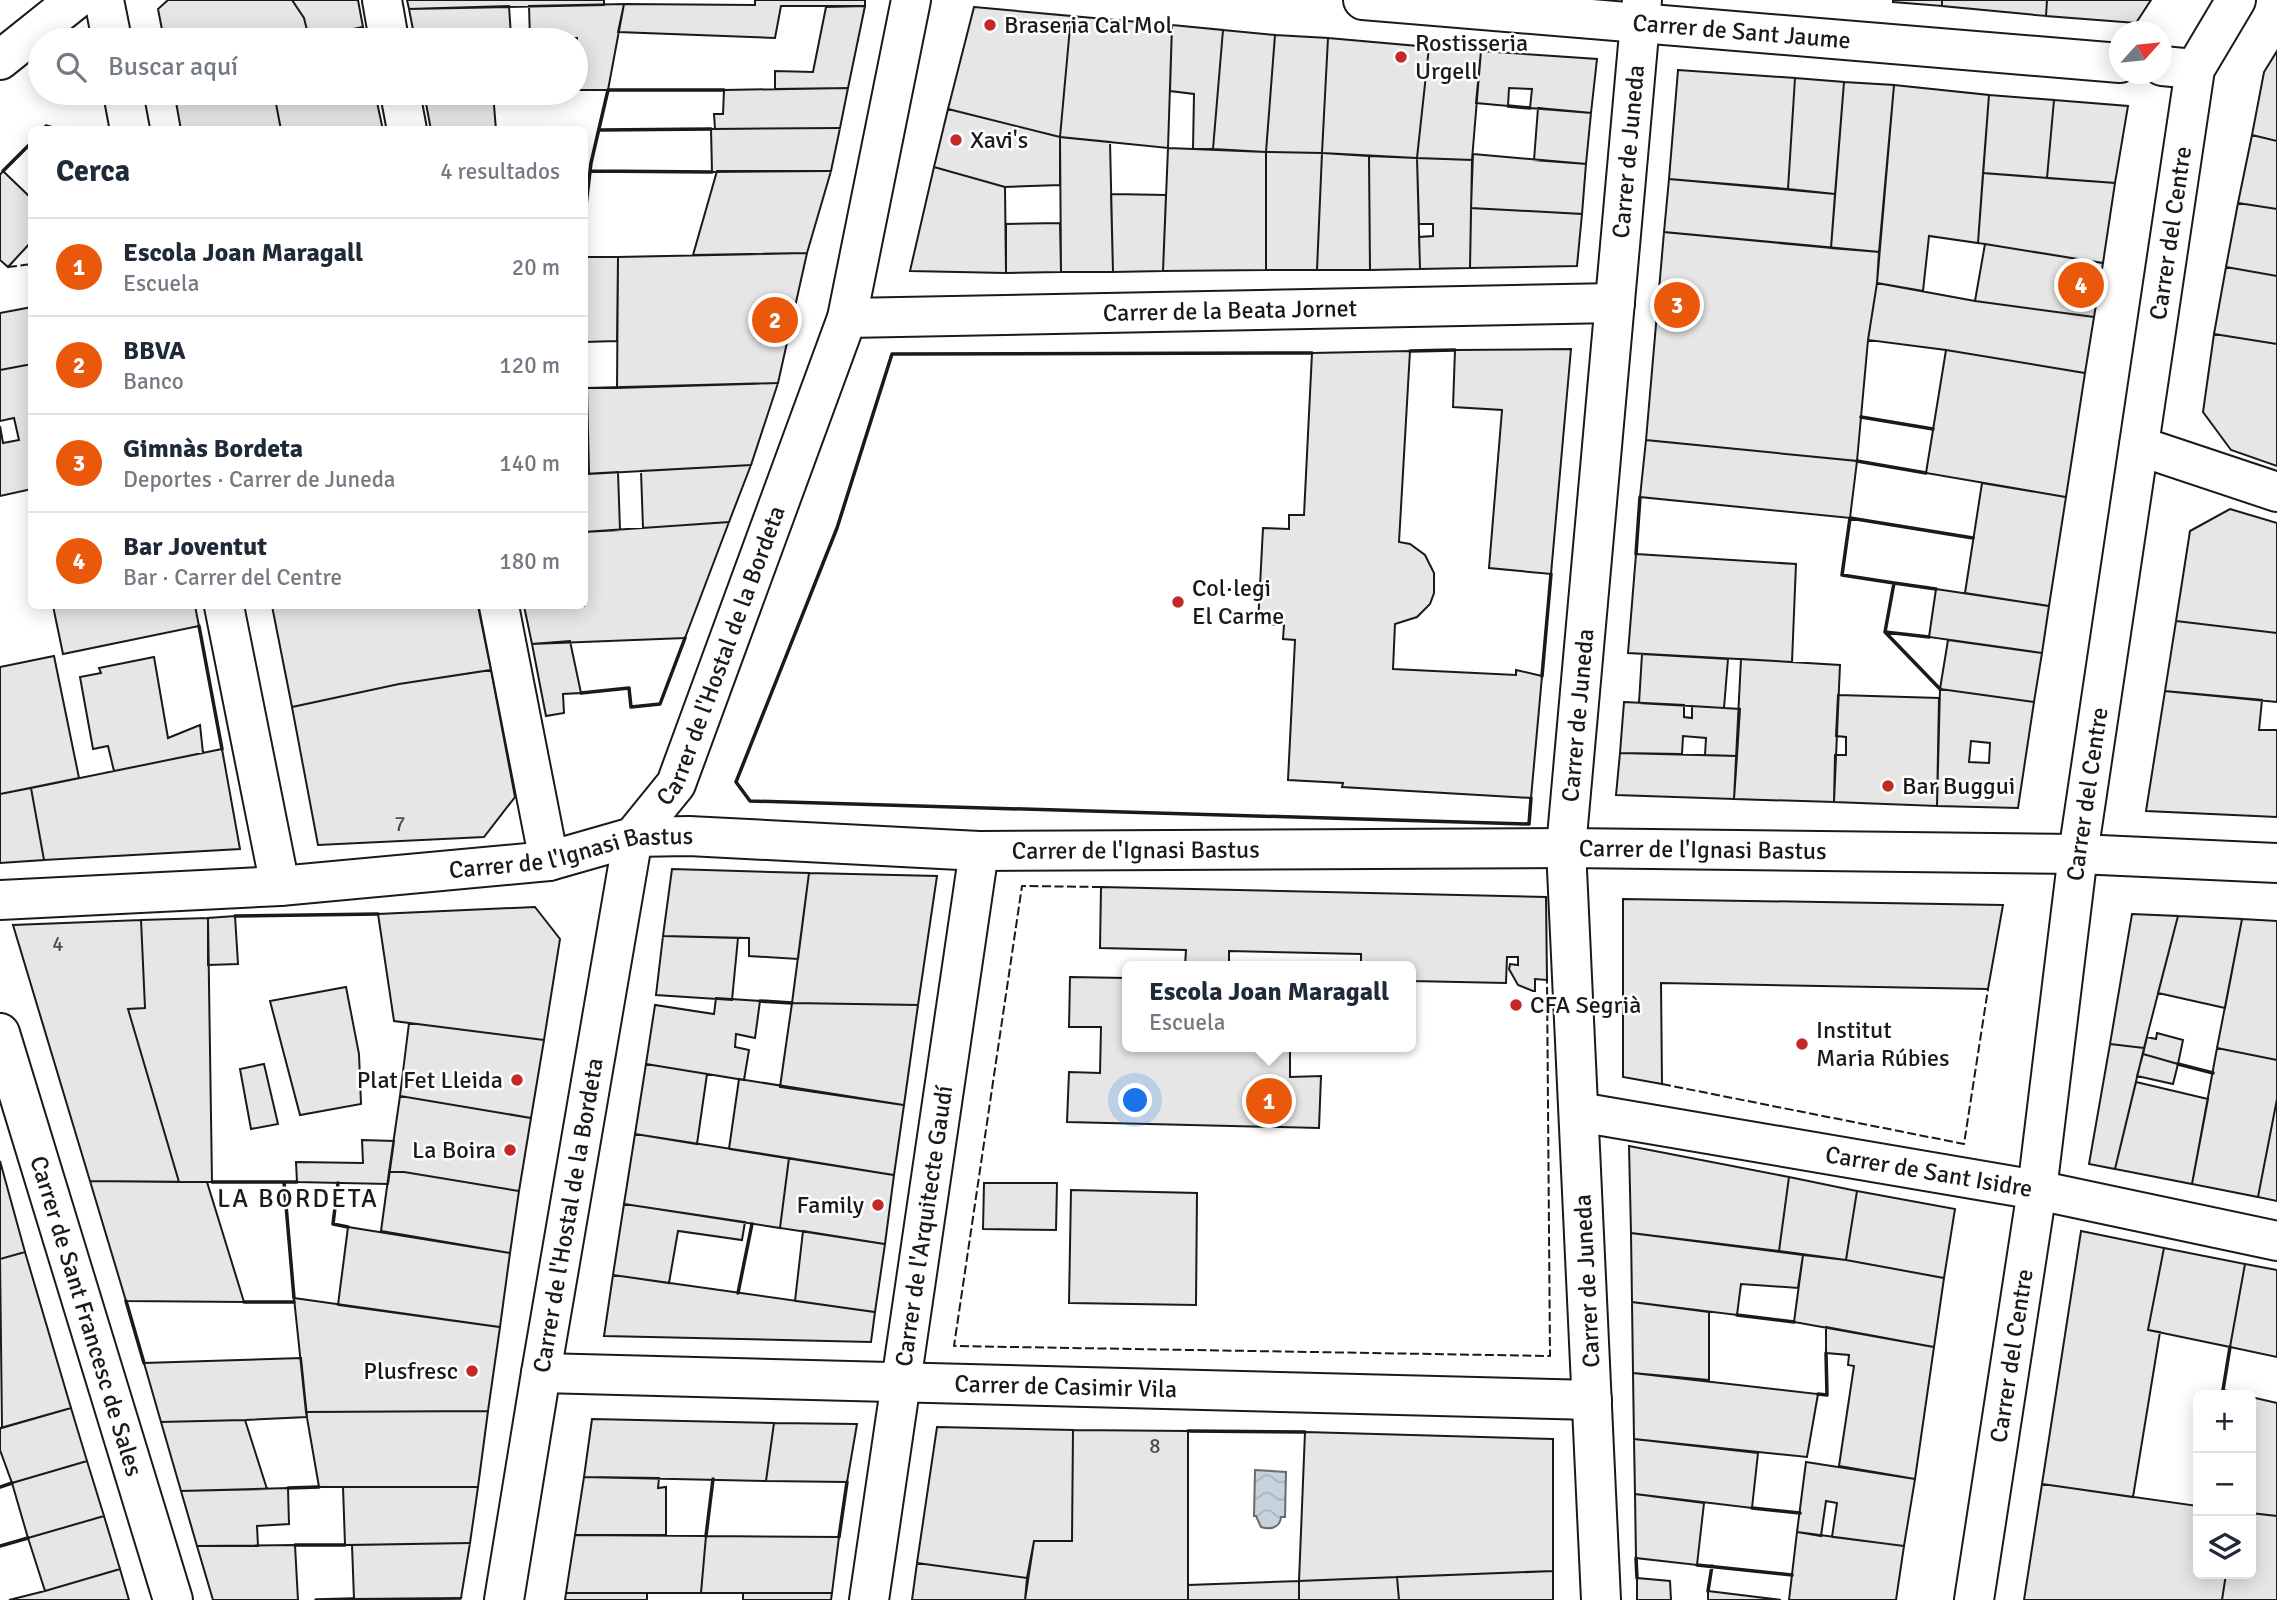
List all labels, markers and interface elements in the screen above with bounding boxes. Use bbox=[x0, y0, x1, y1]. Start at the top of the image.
street label: Carrer de Sant Jaume bbox=[1631, 7, 1852, 56]
place label: Braseria Cal Mol bbox=[1004, 10, 1172, 40]
marker: Braseria Cal Mol bbox=[982, 17, 998, 33]
north arrow bbox=[2109, 21, 2172, 84]
search box bbox=[28, 28, 588, 105]
place label: Rostisseria Urgell bbox=[1415, 28, 1528, 86]
icon: search bbox=[52, 48, 90, 86]
marker: Rostisseria Urgell bbox=[1393, 49, 1409, 65]
text: Buscar aquí bbox=[108, 51, 238, 83]
street label: Carrer de Juneda bbox=[1606, 64, 1651, 240]
place label: Xavi's bbox=[970, 125, 1028, 155]
marker: Xavi's bbox=[948, 132, 964, 148]
street label: Carrer del Centre bbox=[2143, 144, 2198, 322]
text: Cerca bbox=[56, 153, 130, 190]
text: 4 resultados bbox=[440, 157, 560, 186]
text: Escola Joan Maragall bbox=[123, 237, 363, 269]
text: 1 bbox=[73, 253, 85, 282]
text: 20 m bbox=[512, 253, 560, 282]
pin: 4 bbox=[2058, 259, 2104, 311]
text: Escuela bbox=[123, 269, 199, 298]
pin: 3 bbox=[1654, 279, 1700, 331]
street label: Carrer de la Beata Jornet bbox=[1102, 293, 1357, 328]
pin: 2 bbox=[752, 294, 798, 346]
text: BBVA bbox=[123, 335, 186, 367]
text: 2 bbox=[73, 351, 85, 380]
text: 120 m bbox=[499, 351, 560, 380]
text: Banco bbox=[123, 367, 184, 396]
text: Gimnàs Bordeta bbox=[123, 433, 303, 465]
text: 3 bbox=[73, 449, 85, 478]
text: 140 m bbox=[499, 449, 560, 478]
text: Deportes · Carrer de Juneda bbox=[123, 465, 396, 494]
street label: Carrer de l'Hostal de la Bordeta bbox=[650, 502, 792, 812]
text: Bar Joventut bbox=[123, 531, 267, 563]
text: 4 bbox=[73, 547, 85, 576]
text: 180 m bbox=[499, 547, 560, 576]
text: Bar · Carrer del Centre bbox=[123, 563, 342, 592]
place label: Col·legi El Carme bbox=[1192, 573, 1284, 631]
marker: Col·legi El Carme bbox=[1170, 594, 1186, 610]
street label: Carrer de Juneda bbox=[1555, 627, 1601, 803]
street label: Carrer del Centre bbox=[2060, 705, 2115, 883]
place label: Bar Buggui bbox=[1902, 771, 2015, 801]
marker: Bar Buggui bbox=[1880, 778, 1896, 794]
house number: 7 bbox=[394, 811, 406, 837]
street label: Carrer de l'Ignasi Bastus bbox=[448, 821, 693, 885]
street label: Carrer de l'Ignasi Bastus bbox=[1579, 833, 1827, 866]
street label: Carrer de l'Ignasi Bastus bbox=[1012, 835, 1260, 866]
house number: 4 bbox=[52, 931, 64, 957]
popup bbox=[1122, 961, 1416, 1052]
text: Escola Joan Maragall bbox=[1149, 976, 1389, 1008]
place label: CFA Segrià bbox=[1530, 990, 1641, 1020]
marker: CFA Segrià bbox=[1508, 997, 1524, 1013]
text: Escuela bbox=[1149, 1008, 1225, 1037]
place label: Institut Maria Rúbies bbox=[1816, 1015, 1949, 1073]
marker: Institut Maria Rúbies bbox=[1794, 1036, 1810, 1052]
street label: Carrer de l'Hostal de la Bordeta bbox=[526, 1056, 610, 1375]
place label: Plat Fet Lleida bbox=[357, 1065, 503, 1095]
marker: Plat Fet Lleida bbox=[509, 1072, 525, 1088]
pin: 1 bbox=[1246, 1075, 1292, 1127]
street label: Carrer de l'Arquitecte Gaudí bbox=[888, 1083, 959, 1368]
your location bbox=[1118, 1083, 1152, 1117]
place label: La Boira bbox=[412, 1135, 496, 1165]
street label: Carrer de Sant Isidre bbox=[1823, 1139, 2035, 1204]
marker: La Boira bbox=[502, 1142, 518, 1158]
street label: Carrer de Sant Francesc de Sales bbox=[23, 1152, 149, 1480]
district label: LA BORDETA bbox=[217, 1183, 379, 1215]
place label: Family bbox=[797, 1190, 864, 1220]
street label: Carrer de Juneda bbox=[1567, 1193, 1607, 1369]
marker: Family bbox=[870, 1197, 886, 1213]
street label: Carrer del Centre bbox=[1983, 1267, 2040, 1445]
place label: Plusfresc bbox=[363, 1356, 458, 1386]
marker: Plusfresc bbox=[464, 1363, 480, 1379]
street label: Carrer de Casimir Vila bbox=[954, 1369, 1178, 1404]
map controls bbox=[2193, 1390, 2256, 1579]
button: + bbox=[2193, 1390, 2256, 1453]
house number: 8 bbox=[1149, 1433, 1161, 1459]
button: − bbox=[2193, 1453, 2256, 1516]
button: layers bbox=[2193, 1516, 2256, 1579]

